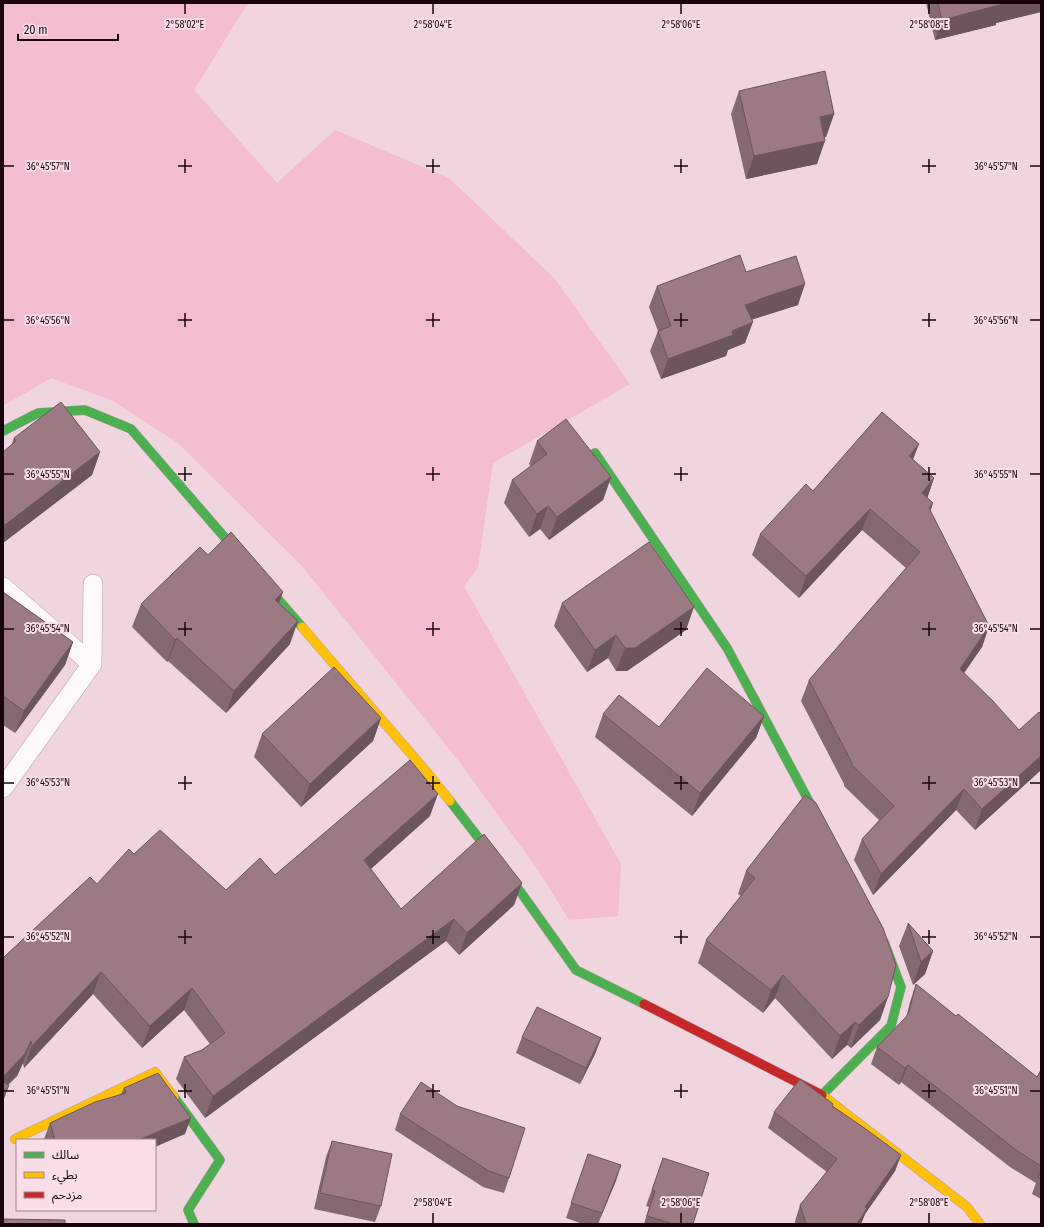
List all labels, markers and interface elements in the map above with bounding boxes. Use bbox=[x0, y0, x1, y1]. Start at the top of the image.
scale bar bbox=[18, 16, 118, 42]
text: 2°58'02"E bbox=[166, 19, 205, 31]
text: 2°58'04"E bbox=[414, 19, 453, 31]
text: 2°58'06"E bbox=[662, 19, 701, 31]
text: 2°58'08"E bbox=[910, 19, 949, 31]
text: 20 m bbox=[24, 23, 48, 37]
text: 36°45'57"N bbox=[26, 161, 70, 173]
text: 36°45'57"N bbox=[974, 161, 1018, 173]
text: 36°45'56"N bbox=[26, 315, 70, 327]
text: 36°45'56"N bbox=[974, 315, 1018, 327]
text: 36°45'55"N bbox=[26, 469, 70, 481]
text: 36°45'55"N bbox=[974, 469, 1018, 481]
text: 36°45'54"N bbox=[26, 623, 70, 635]
text: 36°45'54"N bbox=[974, 623, 1018, 635]
text: 36°45'53"N bbox=[26, 777, 70, 789]
text: 36°45'53"N bbox=[974, 777, 1018, 789]
text: 36°45'52"N bbox=[26, 931, 70, 943]
text: 36°45'52"N bbox=[974, 931, 1018, 943]
text: 36°45'51"N bbox=[27, 1085, 69, 1097]
text: 36°45'51"N bbox=[975, 1085, 1017, 1097]
legend bbox=[16, 1139, 156, 1211]
text: سالك bbox=[52, 1148, 79, 1162]
text: بطيء bbox=[52, 1168, 78, 1185]
text: مزدحم bbox=[52, 1188, 82, 1204]
text: 2°58'04"E bbox=[414, 1197, 453, 1209]
text: 2°58'06"E bbox=[662, 1197, 701, 1209]
text: 2°58'08"E bbox=[910, 1197, 949, 1209]

